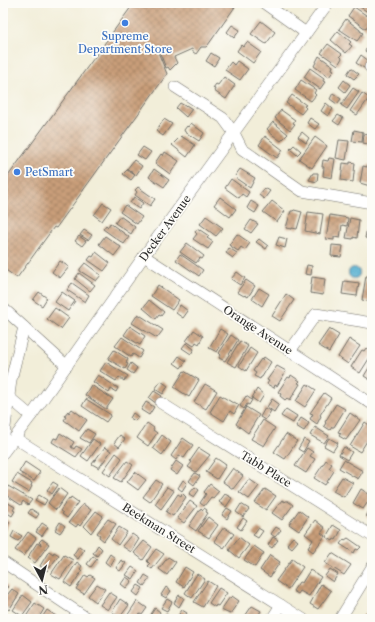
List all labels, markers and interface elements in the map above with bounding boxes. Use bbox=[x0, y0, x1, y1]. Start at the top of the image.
marker: Supreme Department Store bbox=[120, 18, 130, 28]
place label: Supreme Department Store bbox=[78, 29, 172, 56]
place label: PetSmart bbox=[25, 165, 73, 179]
marker: PetSmart bbox=[12, 167, 22, 177]
street label: Decker Avenue bbox=[136, 192, 194, 264]
street label: Orange Avenue bbox=[221, 302, 295, 358]
street label: Tabb Place bbox=[238, 448, 294, 490]
street label: Beekman Street bbox=[120, 500, 198, 556]
north arrow bbox=[22, 560, 62, 600]
text: N bbox=[37, 582, 49, 598]

